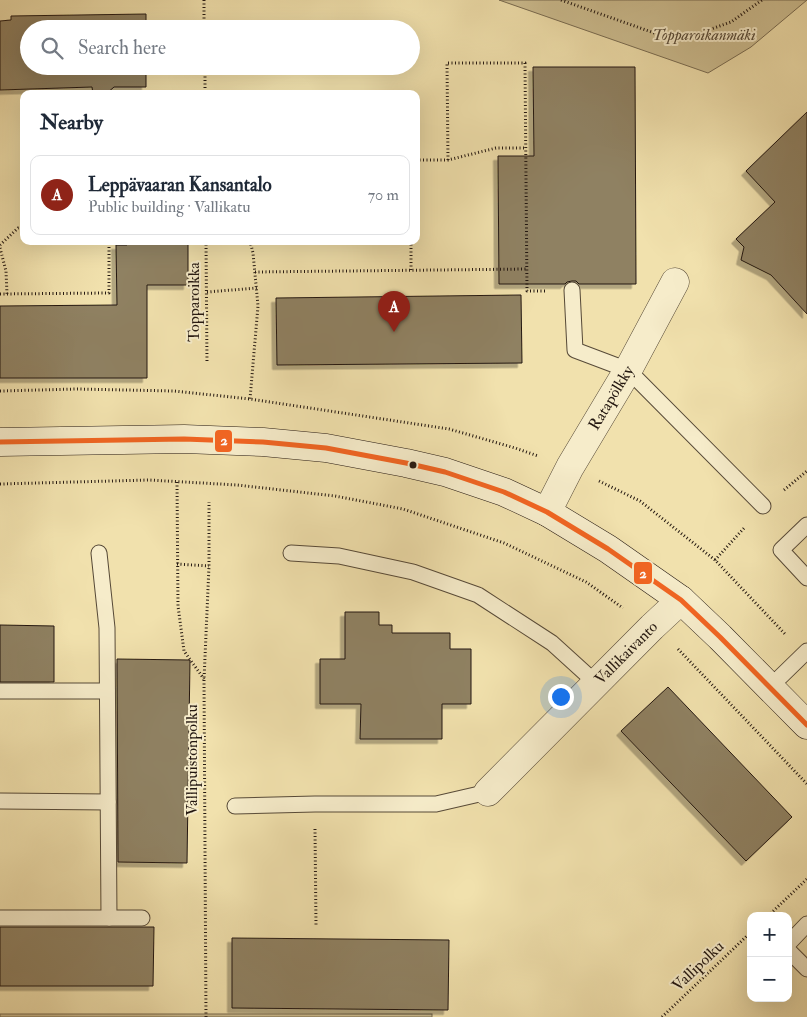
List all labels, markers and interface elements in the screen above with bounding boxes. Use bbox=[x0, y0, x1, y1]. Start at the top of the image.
search box bbox=[20, 20, 420, 75]
park label: Topparoikanmäki bbox=[652, 25, 756, 45]
icon: search bbox=[38, 34, 66, 62]
text: Search here bbox=[78, 36, 166, 60]
text: Nearby bbox=[40, 109, 103, 136]
text: Leppävaaran Kansantalo bbox=[88, 173, 272, 197]
text: A bbox=[52, 185, 62, 205]
text: 70 m bbox=[368, 185, 399, 205]
text: Public building · Vallikatu bbox=[88, 197, 251, 217]
street label: Topparoikka bbox=[184, 262, 205, 342]
pin: A bbox=[378, 291, 410, 332]
street label: Ratapölkky bbox=[584, 361, 639, 434]
line badge: 2 bbox=[214, 429, 233, 453]
text: 2 bbox=[220, 432, 228, 449]
unlabelled marker bbox=[408, 460, 418, 470]
line badge: 2 bbox=[633, 561, 653, 585]
text: 2 bbox=[639, 565, 647, 582]
street label: Vallikaivanto bbox=[590, 617, 662, 689]
your location bbox=[548, 684, 574, 710]
street label: Vallipuistonpolku bbox=[182, 704, 203, 816]
map controls bbox=[747, 912, 792, 1002]
button: + bbox=[747, 912, 792, 957]
street label: Vallipolku bbox=[668, 936, 729, 996]
button: − bbox=[747, 957, 792, 1002]

